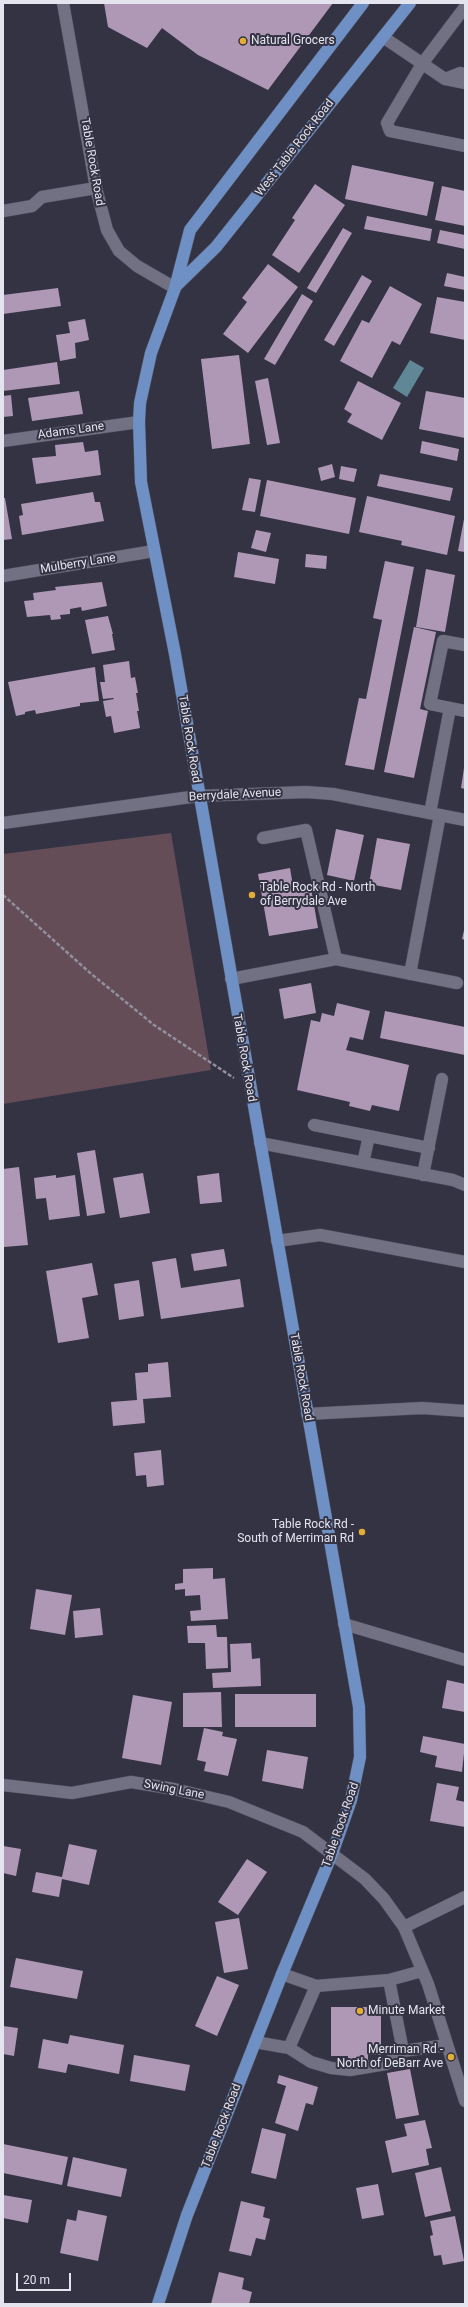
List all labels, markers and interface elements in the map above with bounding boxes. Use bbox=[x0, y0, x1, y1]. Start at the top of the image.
place label: Natural Grocers bbox=[251, 34, 335, 48]
marker: Natural Grocers bbox=[238, 36, 248, 46]
street label: West Table Rock Road bbox=[253, 97, 337, 199]
street label: Table Rock Road bbox=[77, 117, 107, 207]
street label: Adams Lane bbox=[37, 419, 105, 443]
street label: Mulberry Lane bbox=[39, 551, 117, 577]
street label: Table Rock Road bbox=[175, 694, 203, 784]
street label: Berrydale Avenue bbox=[188, 785, 282, 805]
place label: Table Rock Rd - North of Berrydale Ave bbox=[260, 881, 375, 909]
marker: Table Rock Rd - North of Berrydale Ave bbox=[247, 890, 257, 900]
street label: Table Rock Road bbox=[229, 1013, 259, 1103]
street label: Table Rock Road bbox=[286, 1332, 316, 1422]
place label: Table Rock Rd - South of Merriman Rd bbox=[237, 1518, 354, 1546]
marker: Table Rock Rd - South of Merriman Rd bbox=[357, 1527, 367, 1537]
street label: Swing Lane bbox=[142, 1777, 206, 1803]
street label: Table Rock Road bbox=[320, 1781, 362, 1869]
place label: Minute Market bbox=[368, 2004, 445, 2018]
marker: Minute Market bbox=[355, 2006, 365, 2016]
place label: Merriman Rd - North of DeBarr Ave bbox=[337, 2043, 443, 2071]
marker: Merriman Rd - North of DeBarr Ave bbox=[446, 2052, 456, 2062]
street label: Table Rock Road bbox=[199, 2082, 245, 2170]
scale bar bbox=[18, 2265, 73, 2291]
text: 20 m bbox=[23, 2273, 50, 2287]

